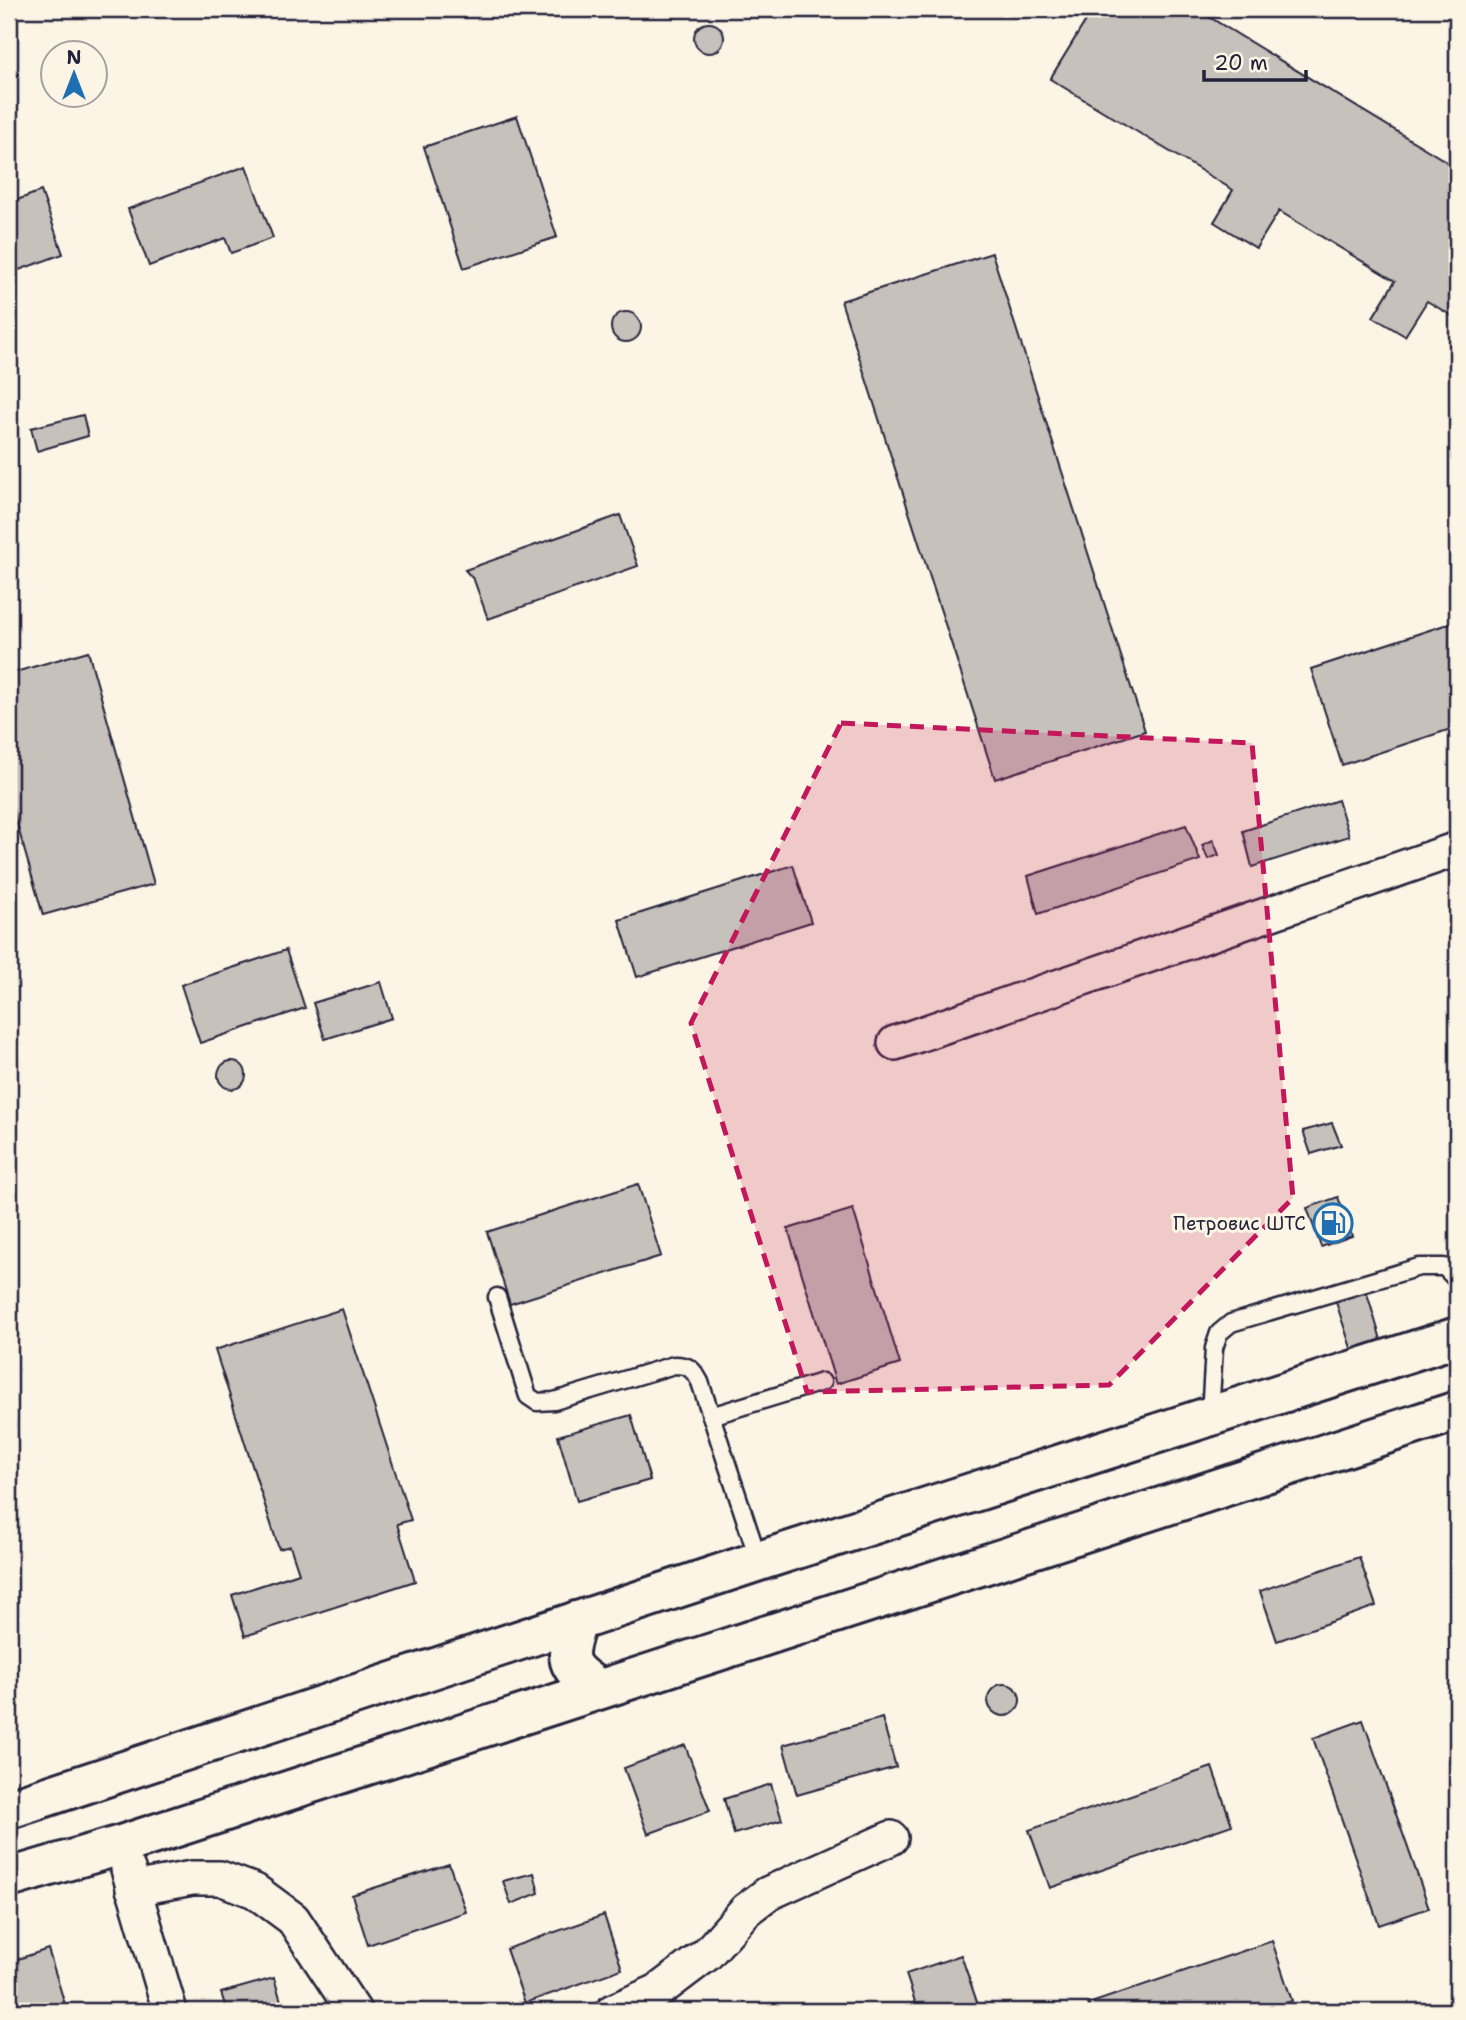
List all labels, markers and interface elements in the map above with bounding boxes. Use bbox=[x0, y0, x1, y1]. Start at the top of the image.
north arrow bbox=[38, 38, 108, 108]
scale bar bbox=[1204, 38, 1305, 82]
text: N bbox=[66, 45, 82, 70]
text: 20 m bbox=[1214, 49, 1268, 77]
fuel station icon: Петровис ШТС bbox=[1312, 1202, 1354, 1244]
place label: Петровис ШТС bbox=[1173, 1211, 1306, 1236]

